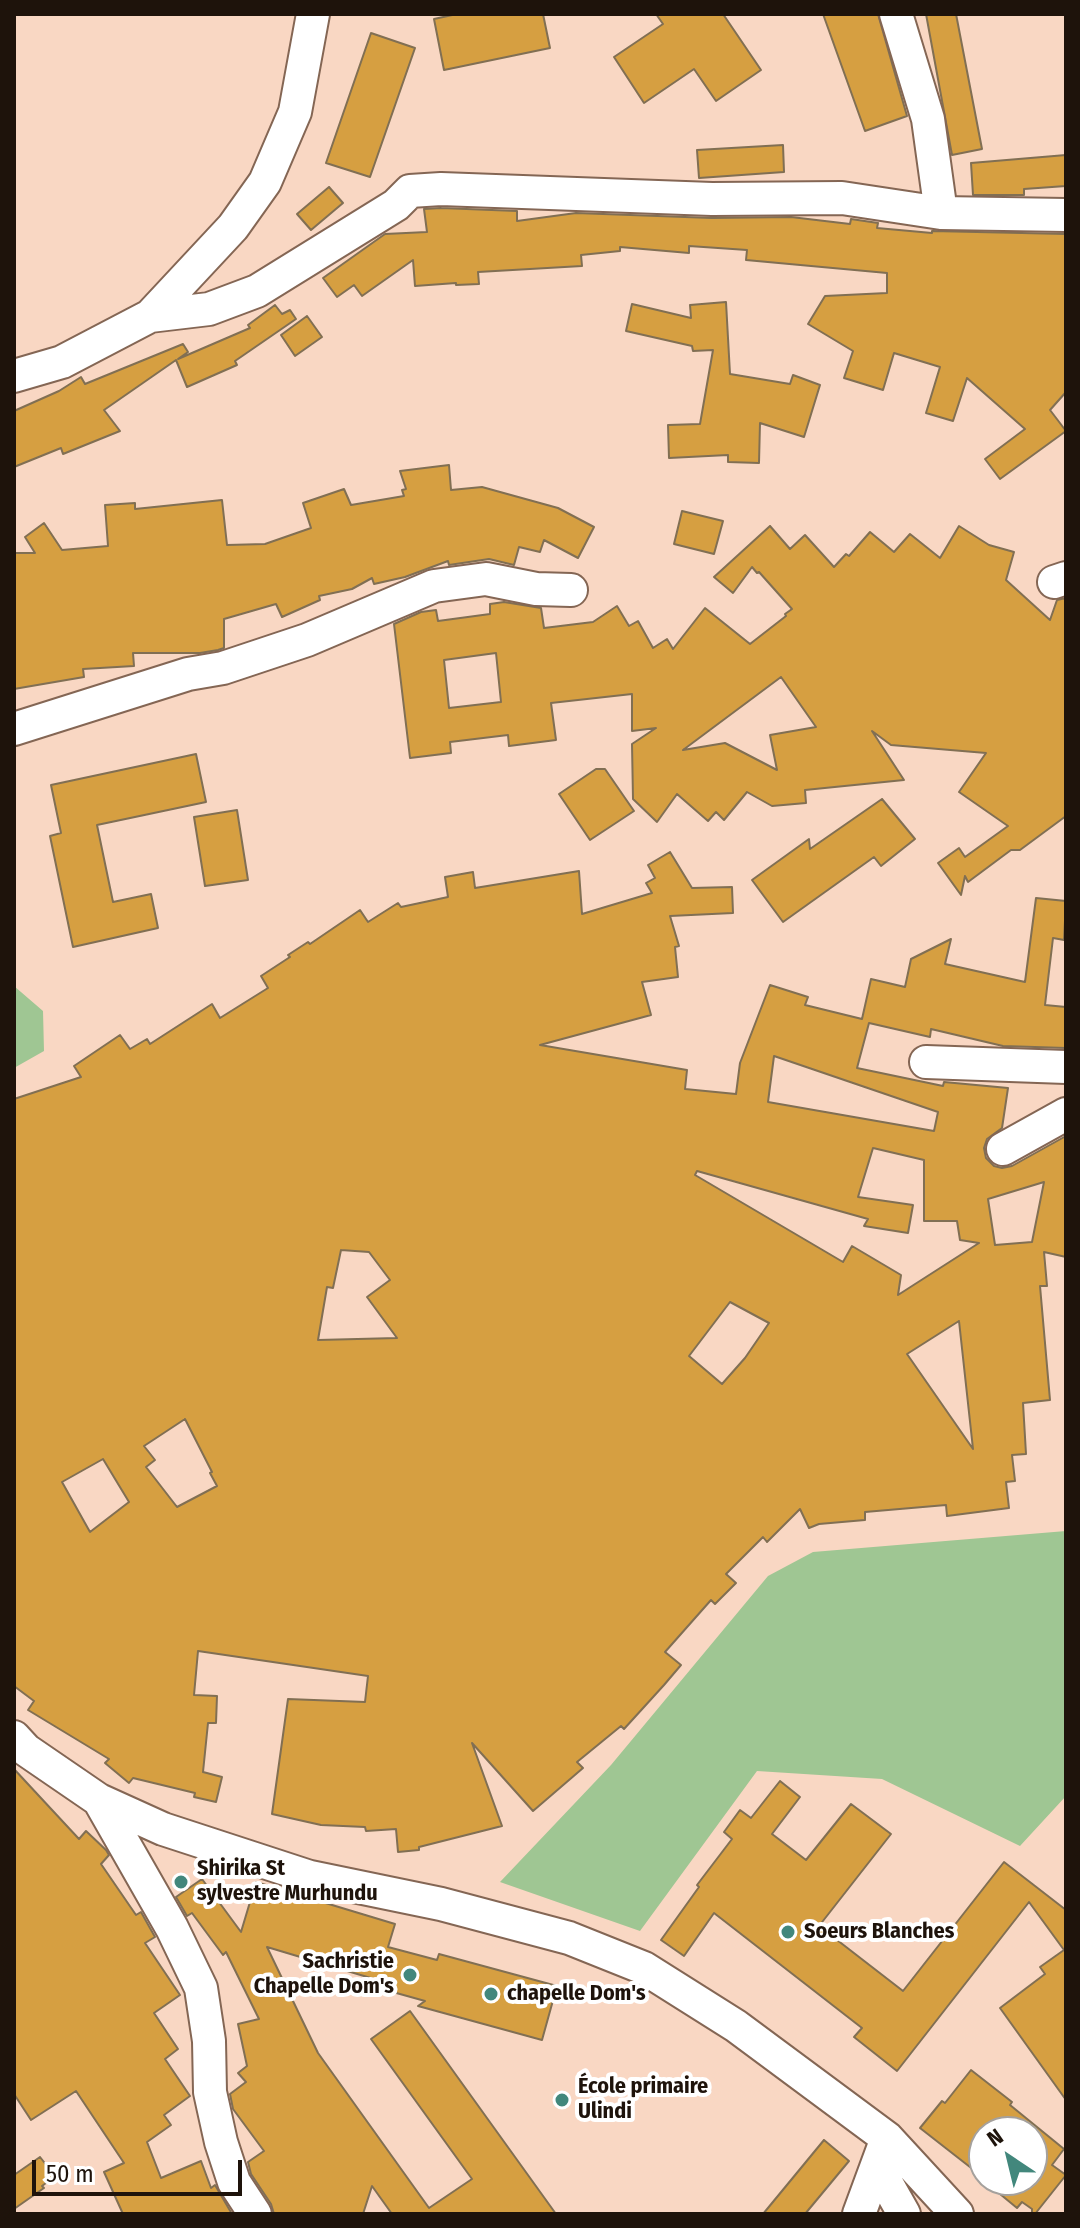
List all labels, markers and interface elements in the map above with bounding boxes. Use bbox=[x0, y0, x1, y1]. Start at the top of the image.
place label: Shirika St sylvestre Murhundu bbox=[197, 1856, 378, 1908]
marker: Shirika St sylvestre Murhundu bbox=[172, 1873, 190, 1891]
place label: Soeurs Blanches bbox=[804, 1919, 954, 1945]
marker: Soeurs Blanches bbox=[779, 1923, 797, 1941]
place label: Sachristie Chapelle Dom's bbox=[254, 1949, 394, 2000]
marker: Sachristie Chapelle Dom's bbox=[401, 1966, 419, 1984]
place label: chapelle Dom's bbox=[507, 1981, 646, 2007]
marker: chapelle Dom's bbox=[482, 1985, 500, 2003]
place label: École primaire Ulindi bbox=[578, 2074, 708, 2126]
marker: École primaire Ulindi bbox=[553, 2091, 571, 2109]
north arrow bbox=[968, 2116, 1048, 2196]
text: N bbox=[982, 2123, 1008, 2152]
scale bar bbox=[36, 2144, 246, 2194]
text: 50 m bbox=[46, 2160, 94, 2188]

